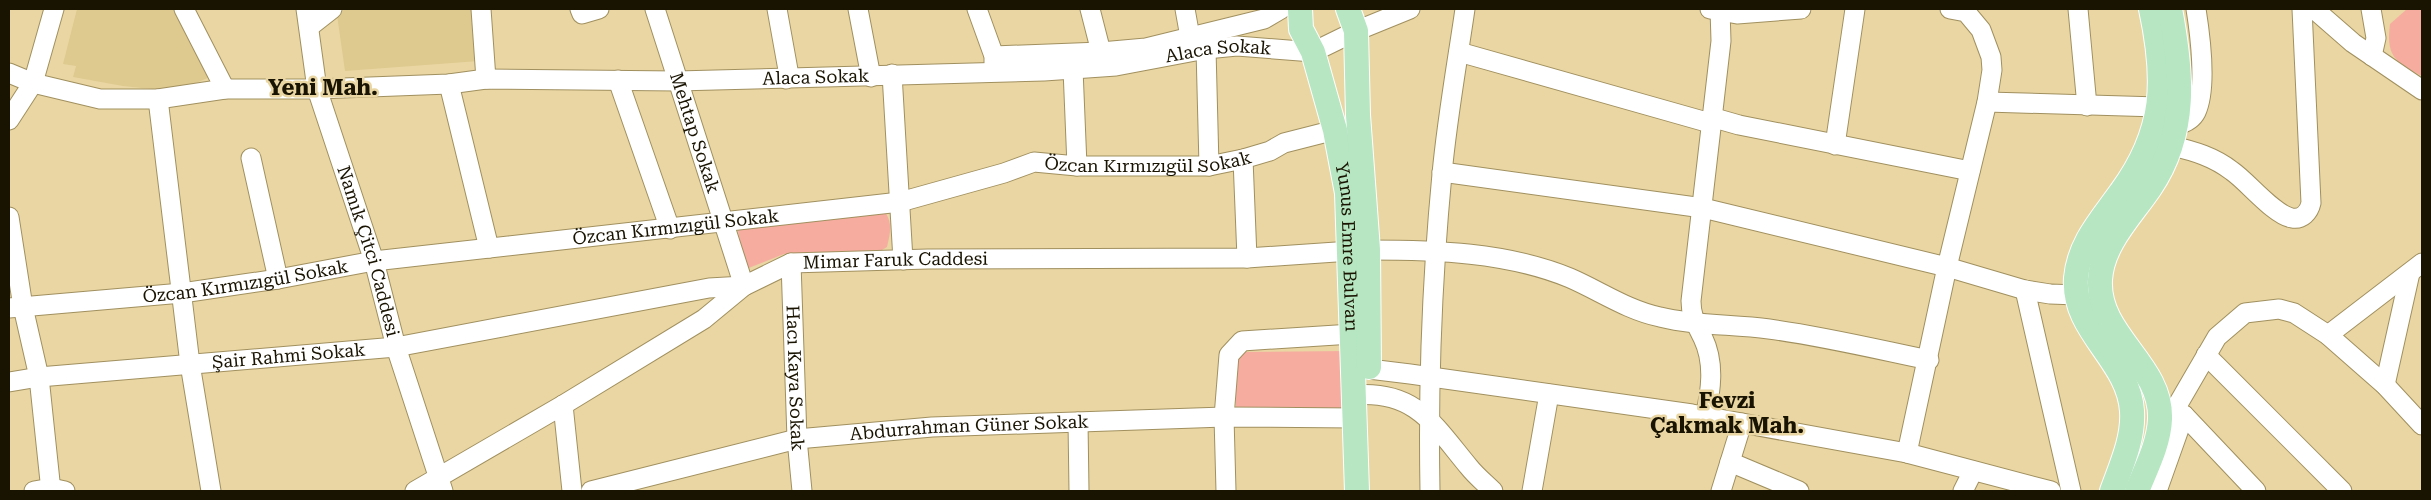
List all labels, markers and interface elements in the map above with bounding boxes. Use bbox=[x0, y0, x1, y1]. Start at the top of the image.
street label: Alaca Sokak bbox=[1163, 35, 1272, 67]
street label: Alaca Sokak bbox=[762, 65, 870, 89]
street label: Mehtap Sokak bbox=[666, 70, 724, 196]
district label: Yeni Mah. bbox=[268, 75, 378, 100]
street label: Özcan Kırmızıgül Sokak bbox=[1044, 146, 1254, 176]
street label: Yunus Emre Bulvarı bbox=[1331, 160, 1363, 332]
street label: Namık Çitci Caddesi bbox=[333, 163, 404, 339]
street label: Özcan Kırmızıgül Sokak bbox=[571, 205, 780, 249]
street label: Mimar Faruk Caddesi bbox=[803, 248, 988, 273]
street label: Özcan Kırmızıgül Sokak bbox=[142, 255, 350, 306]
street label: Hacı Kaya Sokak bbox=[782, 305, 809, 452]
street label: Şair Rahmi Sokak bbox=[211, 339, 366, 372]
district label: Fevzi Çakmak Mah. bbox=[1650, 388, 1804, 438]
street label: Abdurrahman Güner Sokak bbox=[849, 411, 1089, 444]

